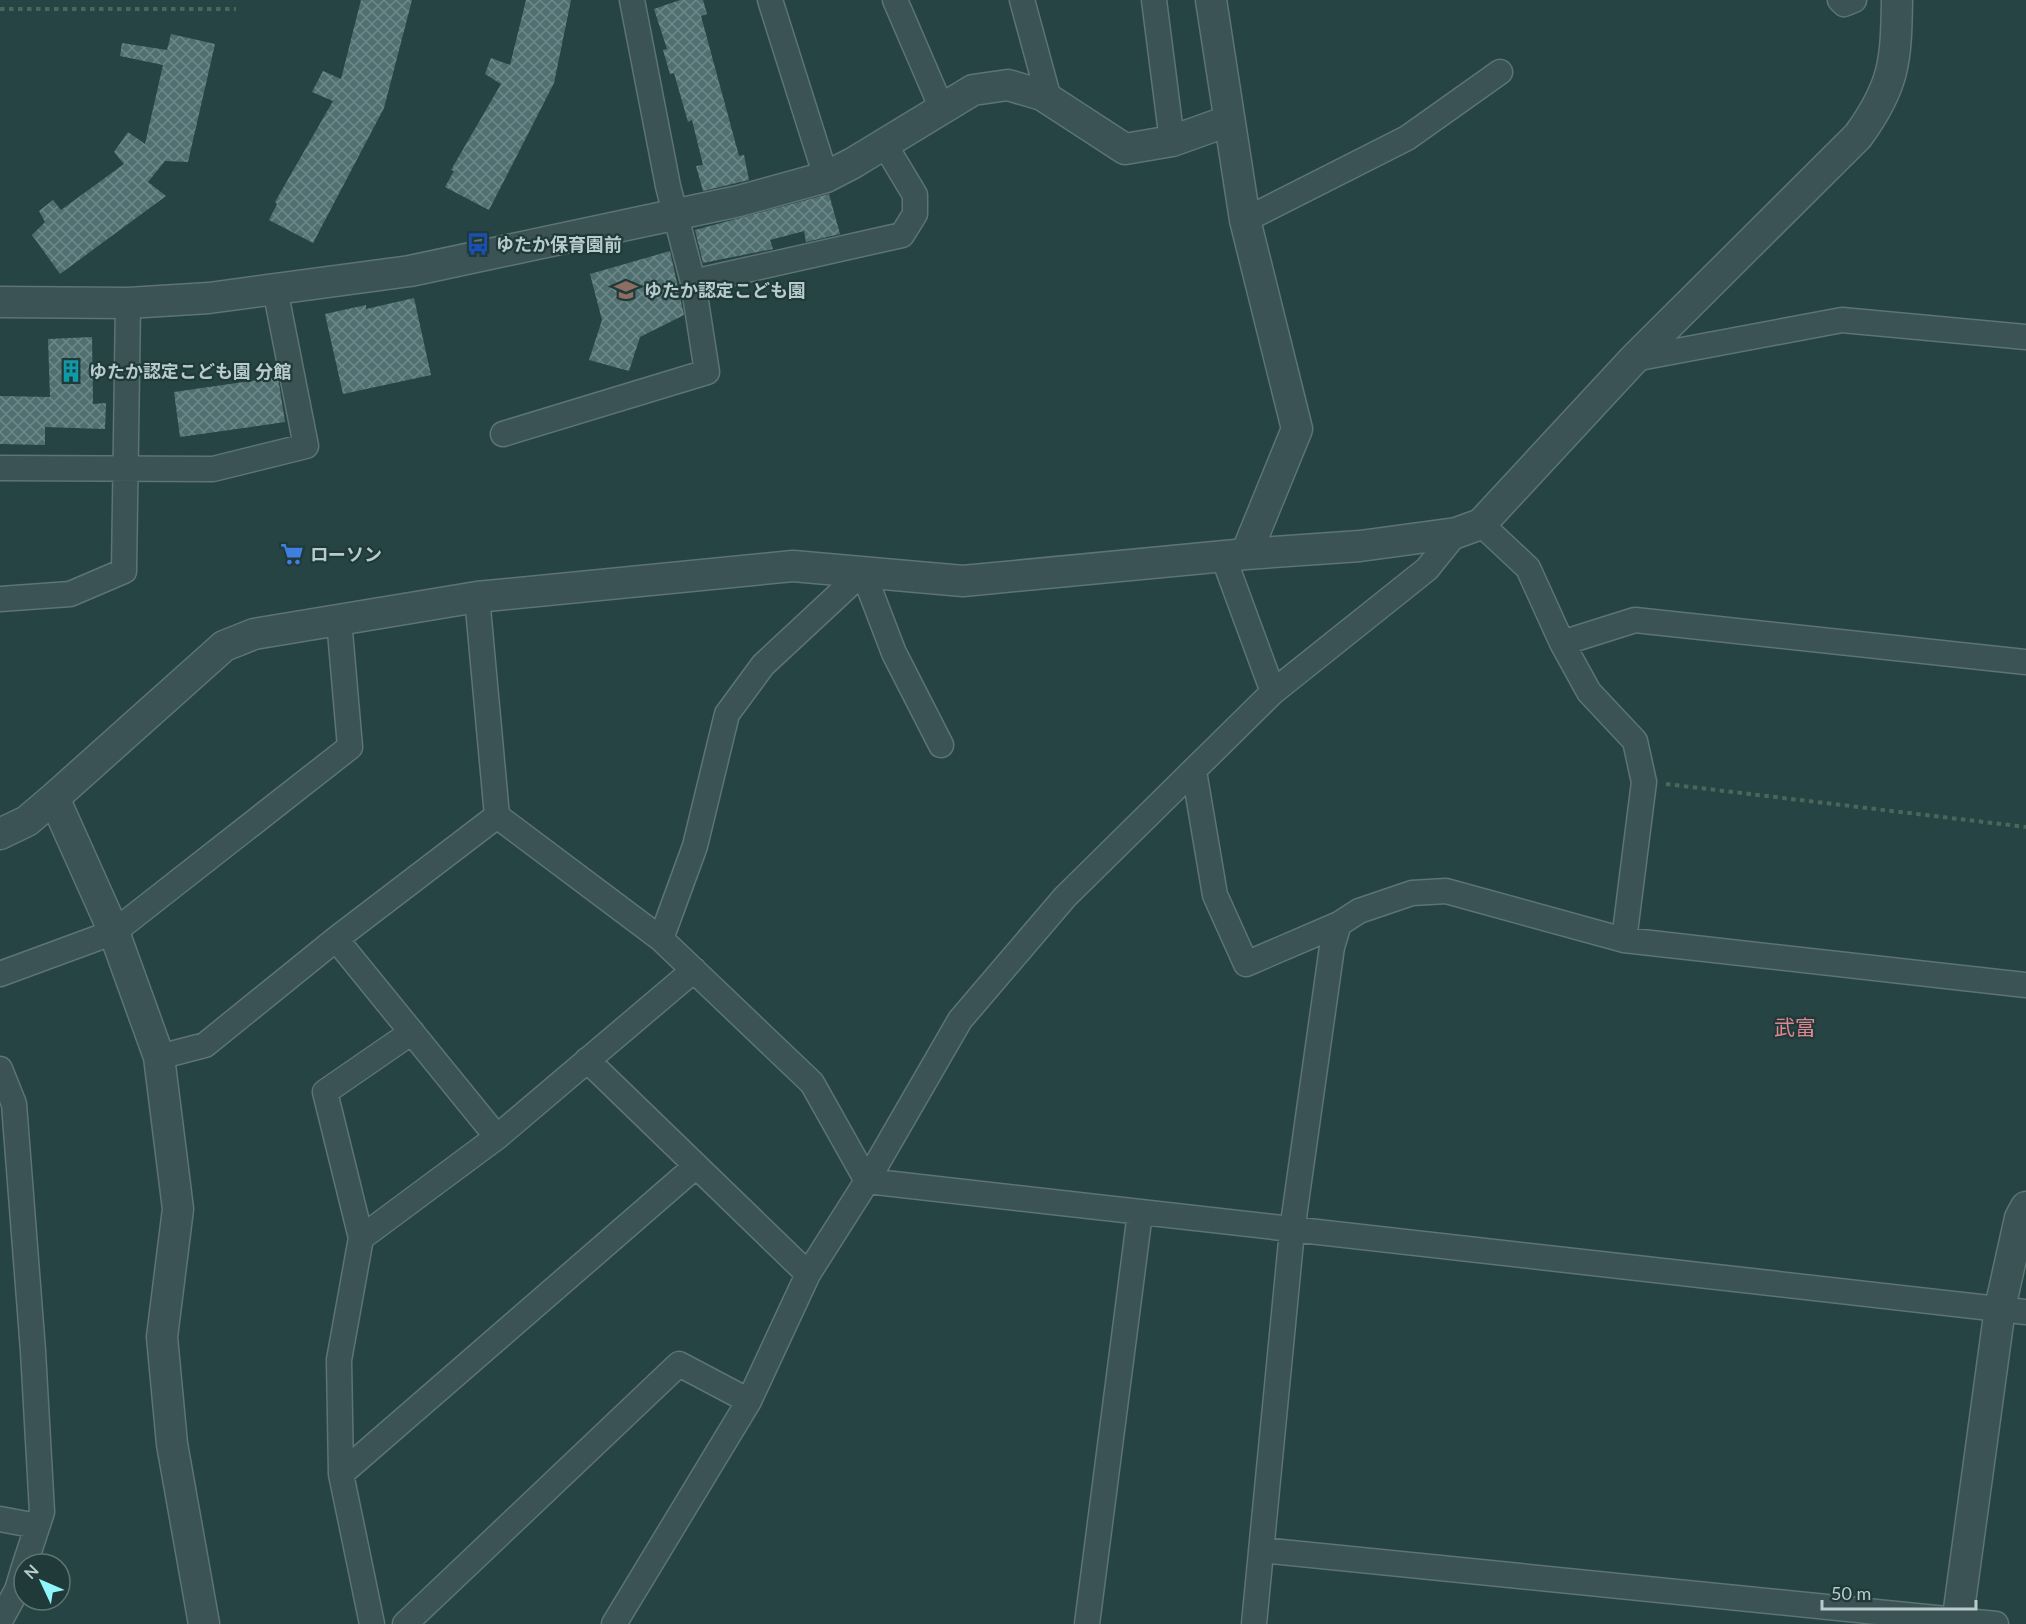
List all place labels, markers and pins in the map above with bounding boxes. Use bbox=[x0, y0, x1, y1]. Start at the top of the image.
bus stop icon: ゆたか保育園前 bbox=[465, 231, 491, 257]
place label: ゆたか保育園前 bbox=[496, 233, 622, 255]
school or university icon: ゆたか認定こども園 bbox=[613, 277, 639, 303]
place label: ゆたか認定こども園 bbox=[644, 279, 806, 301]
building icon: ゆたか認定こども園 分館 bbox=[58, 358, 84, 384]
place label: ゆたか認定こども園 分館 bbox=[89, 360, 291, 382]
supermarket icon: ローソン bbox=[279, 541, 305, 567]
place label: ローソン bbox=[310, 543, 382, 565]

